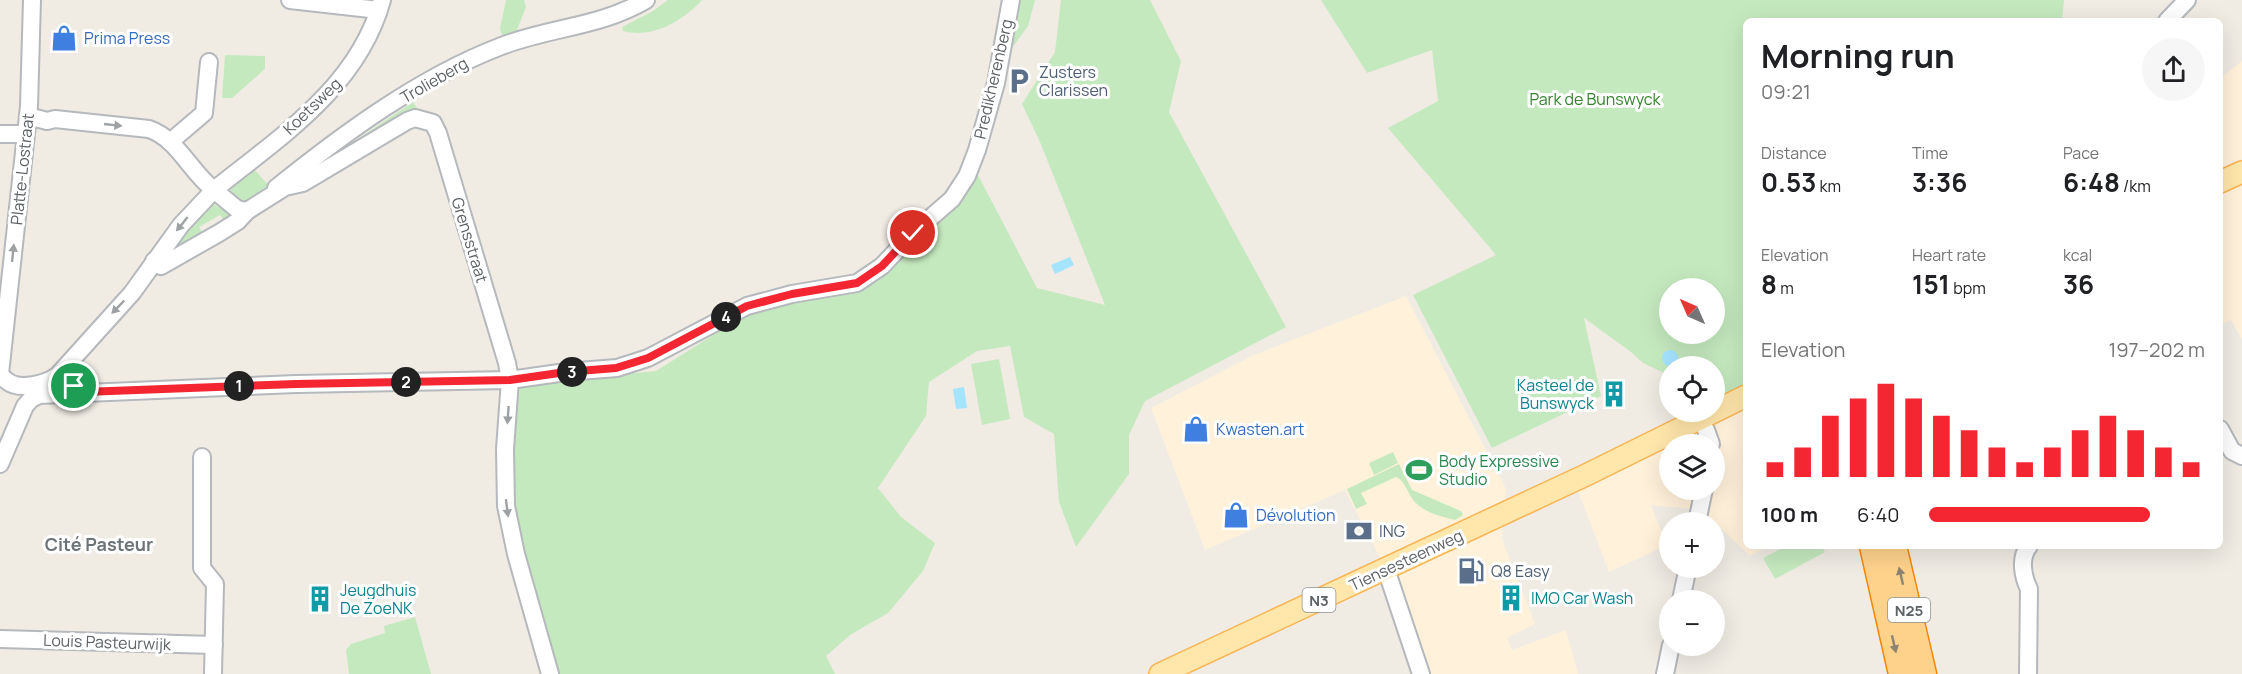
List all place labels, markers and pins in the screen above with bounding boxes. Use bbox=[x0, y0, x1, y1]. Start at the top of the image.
shop icon: Prima Press bbox=[49, 23, 79, 53]
place label: Prima Press bbox=[84, 27, 170, 49]
place label: Zusters Clarissen bbox=[1039, 61, 1108, 101]
parking icon: Zusters Clarissen bbox=[1004, 66, 1034, 96]
pin bbox=[887, 207, 938, 258]
pin: 4 bbox=[711, 302, 741, 332]
pin: 3 bbox=[557, 357, 587, 387]
pin bbox=[48, 360, 99, 411]
pin: 2 bbox=[391, 367, 421, 397]
pin: 1 bbox=[224, 371, 254, 401]
place label: Kasteel de Bunswyck bbox=[1517, 374, 1595, 414]
building icon: Kasteel de Bunswyck bbox=[1599, 379, 1629, 409]
shop icon: Kwasten.art bbox=[1181, 414, 1211, 444]
place label: Kwasten.art bbox=[1216, 418, 1304, 440]
place label: Body Expressive Studio bbox=[1439, 450, 1559, 490]
sports icon: Body Expressive Studio bbox=[1404, 455, 1434, 485]
shop icon: Dévolution bbox=[1221, 500, 1251, 530]
place label: Dévolution bbox=[1256, 504, 1335, 526]
bank icon: ING bbox=[1344, 516, 1374, 546]
place label: ING bbox=[1379, 520, 1405, 542]
fuel station icon: Q8 Easy bbox=[1456, 556, 1486, 586]
place label: Q8 Easy bbox=[1491, 560, 1550, 582]
place label: Jeugdhuis De ZoeNK bbox=[340, 579, 416, 619]
building icon: IMO Car Wash bbox=[1496, 583, 1526, 613]
building icon: Jeugdhuis De ZoeNK bbox=[305, 584, 335, 614]
place label: IMO Car Wash bbox=[1531, 587, 1633, 609]

